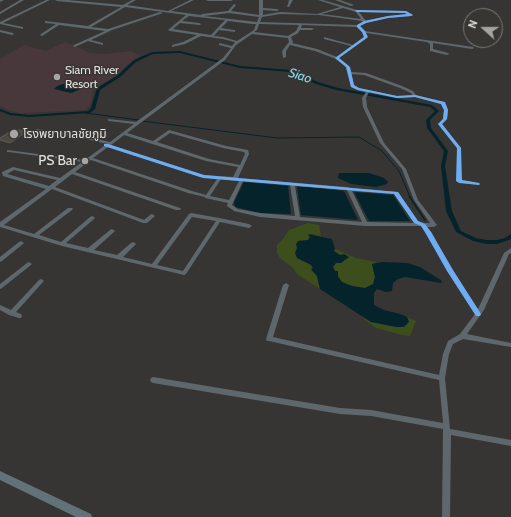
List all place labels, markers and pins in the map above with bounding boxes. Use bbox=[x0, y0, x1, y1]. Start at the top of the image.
place label: Siam River Resort bbox=[65, 63, 119, 91]
marker: Siam River Resort bbox=[52, 72, 62, 82]
place label: โรงพยาบาลชัยภูมิ bbox=[23, 127, 107, 141]
marker: โรงพยาบาลชัยภูมิ bbox=[8, 128, 20, 140]
place label: PS Bar bbox=[38, 153, 77, 169]
marker: PS Bar bbox=[80, 156, 90, 166]

